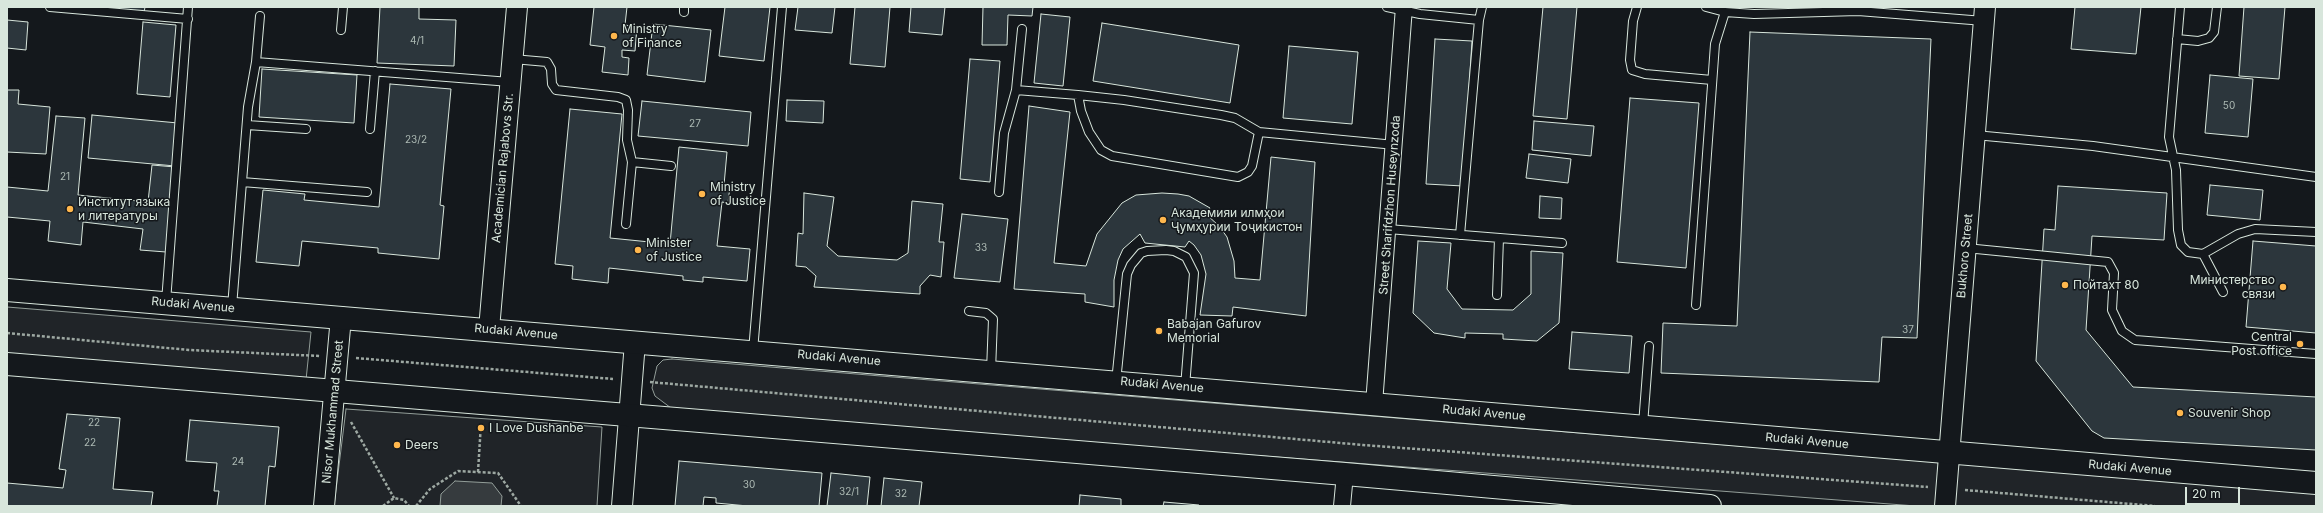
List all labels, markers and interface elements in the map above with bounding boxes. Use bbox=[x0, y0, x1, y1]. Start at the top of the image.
place label: Ministry of Finance bbox=[622, 22, 682, 50]
marker: Ministry of Finance bbox=[609, 31, 619, 41]
house number: 4/1 bbox=[410, 35, 424, 47]
street label: Academician Rajabovs Str. bbox=[489, 92, 517, 244]
house number: 50 bbox=[2223, 100, 2235, 112]
street label: Street Sharifdzhon Huseynzoda bbox=[1377, 115, 1403, 295]
house number: 27 bbox=[689, 118, 701, 130]
house number: 23/2 bbox=[405, 134, 427, 146]
house number: 21 bbox=[60, 171, 70, 183]
place label: Ministry of Justice bbox=[710, 180, 766, 208]
marker: Ministry of Justice bbox=[697, 189, 707, 199]
place label: Институт языка и литературы bbox=[78, 195, 170, 223]
marker: Институт языка и литературы bbox=[65, 204, 75, 214]
place label: Академияи илмҳои Ҷумҳурии Тоҷикистон bbox=[1171, 206, 1302, 234]
street label: Bukhoro Street bbox=[1954, 213, 1976, 299]
marker: Академияи илмҳои Ҷумҳурии Тоҷикистон bbox=[1158, 215, 1168, 225]
place label: Minister of Justice bbox=[646, 236, 702, 264]
house number: 33 bbox=[975, 242, 987, 254]
marker: Minister of Justice bbox=[633, 245, 643, 255]
place label: Министерство связи bbox=[2190, 273, 2275, 301]
place label: Пойтахт 80 bbox=[2073, 278, 2139, 292]
marker: Пойтахт 80 bbox=[2060, 280, 2070, 290]
marker: Министерство связи bbox=[2278, 282, 2288, 292]
street label: Rudaki Avenue bbox=[151, 294, 235, 316]
place label: Babajan Gafurov Memorial bbox=[1167, 317, 1261, 345]
street label: Rudaki Avenue bbox=[474, 321, 558, 343]
house number: 37 bbox=[1902, 324, 1914, 336]
marker: Babajan Gafurov Memorial bbox=[1154, 326, 1164, 336]
place label: Central Post office bbox=[2231, 330, 2292, 358]
marker: Central Post office bbox=[2295, 339, 2305, 349]
street label: Nisor Mukhammad Street bbox=[320, 340, 346, 484]
street label: Rudaki Avenue bbox=[797, 347, 881, 369]
street label: Rudaki Avenue bbox=[1120, 374, 1204, 396]
street label: Rudaki Avenue bbox=[1442, 402, 1526, 424]
place label: Souvenir Shop bbox=[2188, 406, 2271, 420]
marker: Souvenir Shop bbox=[2175, 408, 2185, 418]
house number: 22 bbox=[88, 417, 100, 429]
place label: I Love Dushanbe bbox=[489, 421, 584, 435]
marker: I Love Dushanbe bbox=[476, 423, 486, 433]
street label: Rudaki Avenue bbox=[1765, 430, 1849, 452]
house number: 22 bbox=[84, 437, 96, 449]
place label: Deers bbox=[405, 438, 439, 452]
marker: Deers bbox=[392, 440, 402, 450]
house number: 24 bbox=[232, 456, 244, 468]
street label: Rudaki Avenue bbox=[2088, 457, 2172, 479]
house number: 30 bbox=[743, 479, 755, 491]
scale bar bbox=[2187, 479, 2242, 505]
house number: 32/1 bbox=[839, 486, 859, 498]
text: 20 m bbox=[2192, 486, 2221, 501]
house number: 32 bbox=[895, 488, 907, 500]

